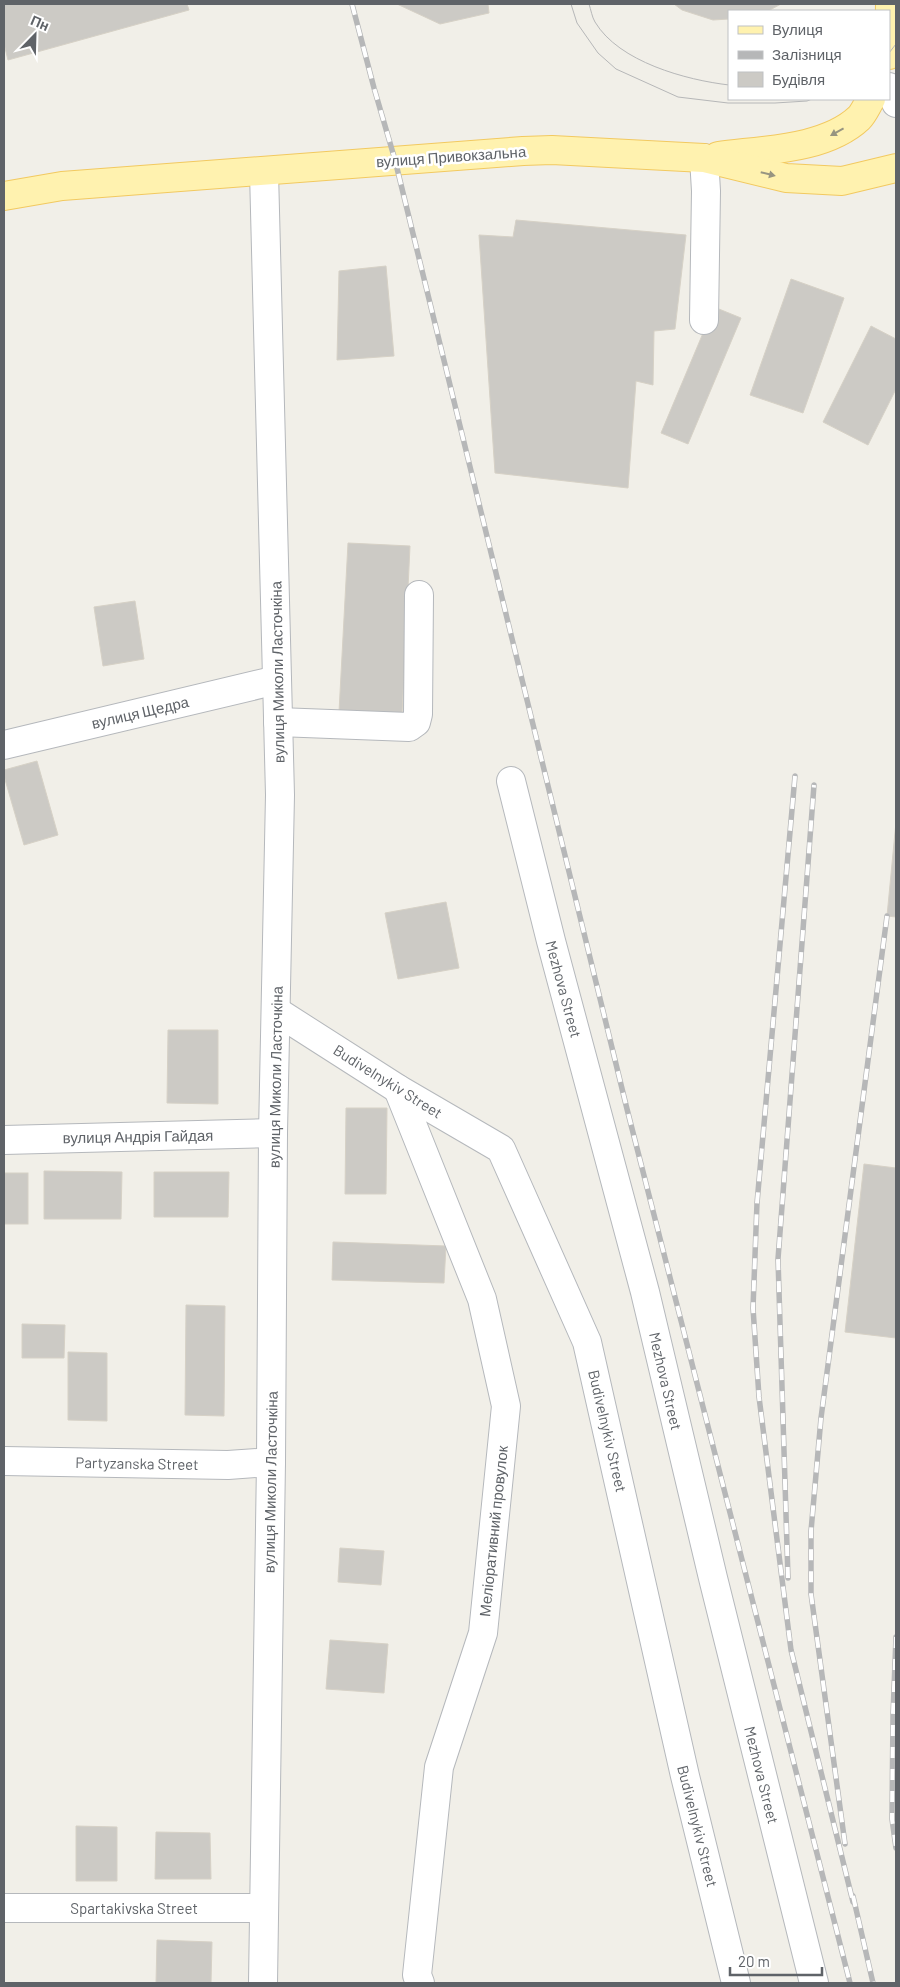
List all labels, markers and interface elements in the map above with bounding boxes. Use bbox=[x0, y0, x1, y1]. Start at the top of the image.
north arrow bbox=[10, 10, 60, 60]
legend bbox=[728, 10, 890, 100]
text: Пн bbox=[28, 11, 52, 34]
text: Вулиця bbox=[772, 20, 823, 38]
text: Залізниця bbox=[772, 45, 842, 63]
text: Будівля bbox=[772, 70, 825, 88]
one-way arrow bbox=[830, 128, 845, 136]
street label: вулиця Привокзальна bbox=[375, 142, 527, 170]
one-way arrow bbox=[761, 170, 776, 178]
street label: вулиця Миколи Ласточкіна bbox=[266, 580, 288, 763]
street label: вулиця Щедра bbox=[90, 692, 191, 732]
street label: Mezhova Street bbox=[542, 938, 586, 1040]
street label: вулиця Миколи Ласточкіна bbox=[264, 985, 286, 1168]
street label: Budivelnykiv Street bbox=[330, 1040, 446, 1122]
street label: вулиця Андрія Гайдая bbox=[62, 1126, 214, 1146]
street label: Mezhova Street bbox=[646, 1330, 686, 1432]
street label: Budivelnykiv Street bbox=[585, 1368, 631, 1494]
street label: вулиця Миколи Ласточкіна bbox=[259, 1390, 281, 1573]
street label: Меліоративний провулок bbox=[475, 1444, 511, 1617]
street label: Partyzanska Street bbox=[75, 1453, 199, 1473]
street label: Mezhova Street bbox=[741, 1724, 783, 1826]
street label: Budivelnykiv Street bbox=[674, 1763, 722, 1889]
street label: Spartakivska Street bbox=[70, 1899, 198, 1917]
scale bar bbox=[730, 1944, 822, 1976]
text: 20 m bbox=[738, 1952, 770, 1970]

